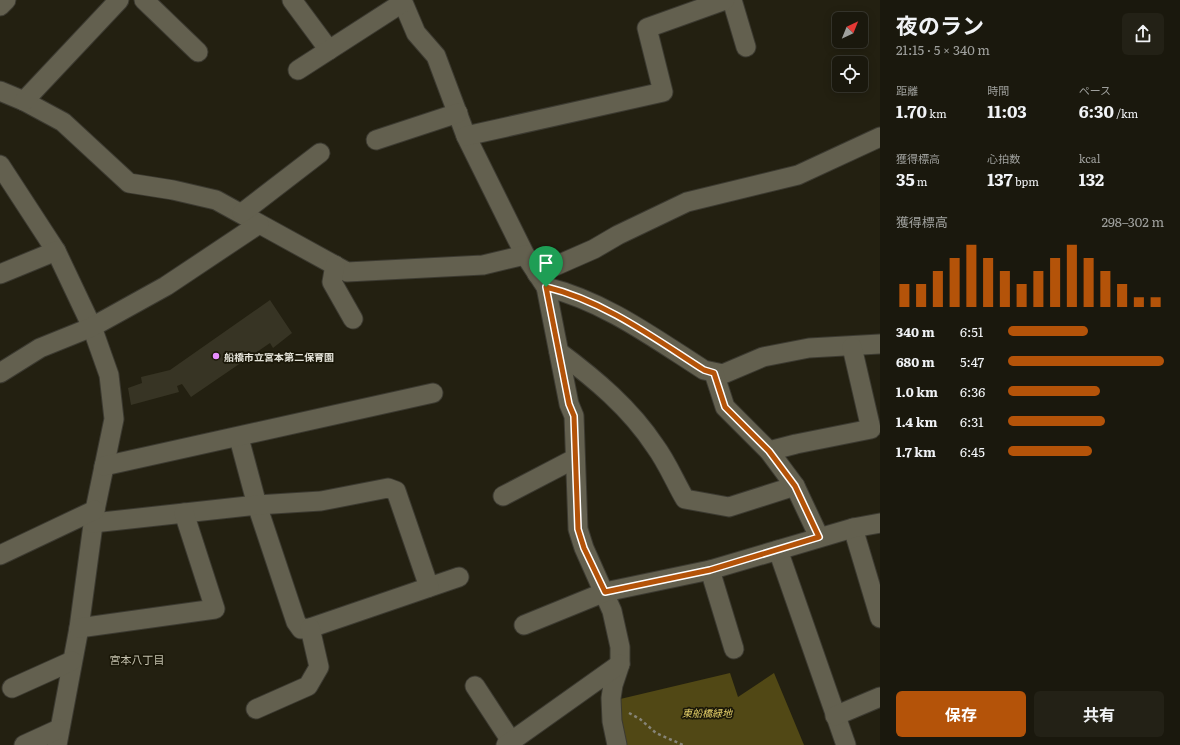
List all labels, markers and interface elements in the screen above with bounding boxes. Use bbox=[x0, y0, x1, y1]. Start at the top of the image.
text: 夜のラン bbox=[896, 8, 984, 41]
north arrow bbox=[832, 12, 868, 48]
map controls bbox=[832, 12, 868, 92]
button: share bbox=[1122, 13, 1164, 55]
text: 21:15 · 5 × 340 m bbox=[896, 40, 990, 59]
button: locate bbox=[832, 56, 868, 92]
text: 距離 bbox=[896, 82, 918, 98]
text: 時間 bbox=[987, 82, 1009, 98]
text: ペース bbox=[1079, 82, 1111, 98]
text: 1.70 bbox=[896, 98, 927, 123]
text: 11:03 bbox=[987, 98, 1027, 123]
text: 6:30 bbox=[1079, 98, 1114, 123]
text: km bbox=[927, 105, 947, 121]
text: /km bbox=[1114, 105, 1138, 121]
text: 獲得標高 bbox=[896, 150, 940, 166]
text: 心拍数 bbox=[987, 150, 1020, 166]
text: kcal bbox=[1079, 150, 1100, 166]
text: 35 bbox=[896, 166, 915, 191]
text: 137 bbox=[987, 166, 1013, 191]
text: 132 bbox=[1079, 166, 1104, 191]
text: m bbox=[915, 173, 928, 189]
text: bpm bbox=[1013, 173, 1039, 189]
text: 獲得標高 bbox=[896, 212, 948, 231]
text: 298–302 m bbox=[1101, 212, 1164, 231]
pin bbox=[529, 246, 563, 287]
icon: arrive bbox=[535, 252, 557, 274]
text: 340 m bbox=[896, 322, 935, 341]
text: 6:51 bbox=[960, 322, 983, 341]
place label: 船橋市立宮本第二保育園 bbox=[224, 349, 334, 364]
marker: 船橋市立宮本第二保育園 bbox=[211, 351, 221, 361]
text: 680 m bbox=[896, 352, 935, 371]
text: 5:47 bbox=[960, 352, 984, 371]
text: 1.0 km bbox=[896, 382, 938, 401]
text: 6:36 bbox=[960, 382, 985, 401]
text: 1.4 km bbox=[896, 412, 937, 431]
text: 6:31 bbox=[960, 412, 984, 431]
text: 1.7 km bbox=[896, 442, 936, 461]
text: 6:45 bbox=[960, 442, 985, 461]
district label: 宮本八丁目 bbox=[110, 651, 165, 667]
button: 保存 bbox=[896, 691, 1026, 737]
button: 共有 bbox=[1034, 691, 1164, 737]
park label: 東船橋緑地 bbox=[682, 705, 733, 720]

